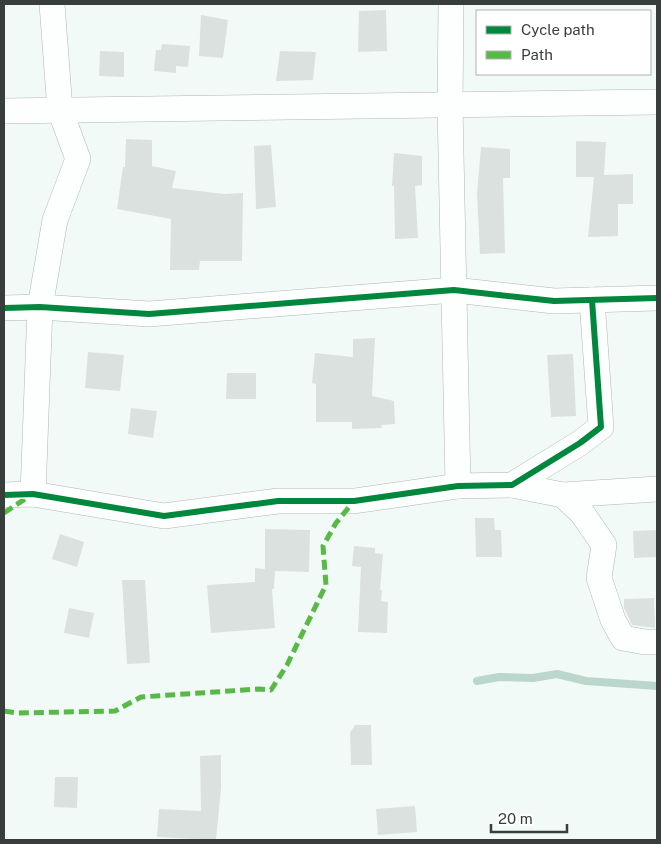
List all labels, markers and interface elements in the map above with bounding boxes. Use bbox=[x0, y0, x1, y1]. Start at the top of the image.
legend bbox=[476, 10, 651, 75]
text: Cycle path bbox=[521, 21, 595, 38]
text: Path bbox=[521, 46, 553, 63]
scale bar bbox=[491, 802, 567, 834]
text: 20 m bbox=[498, 810, 533, 827]

